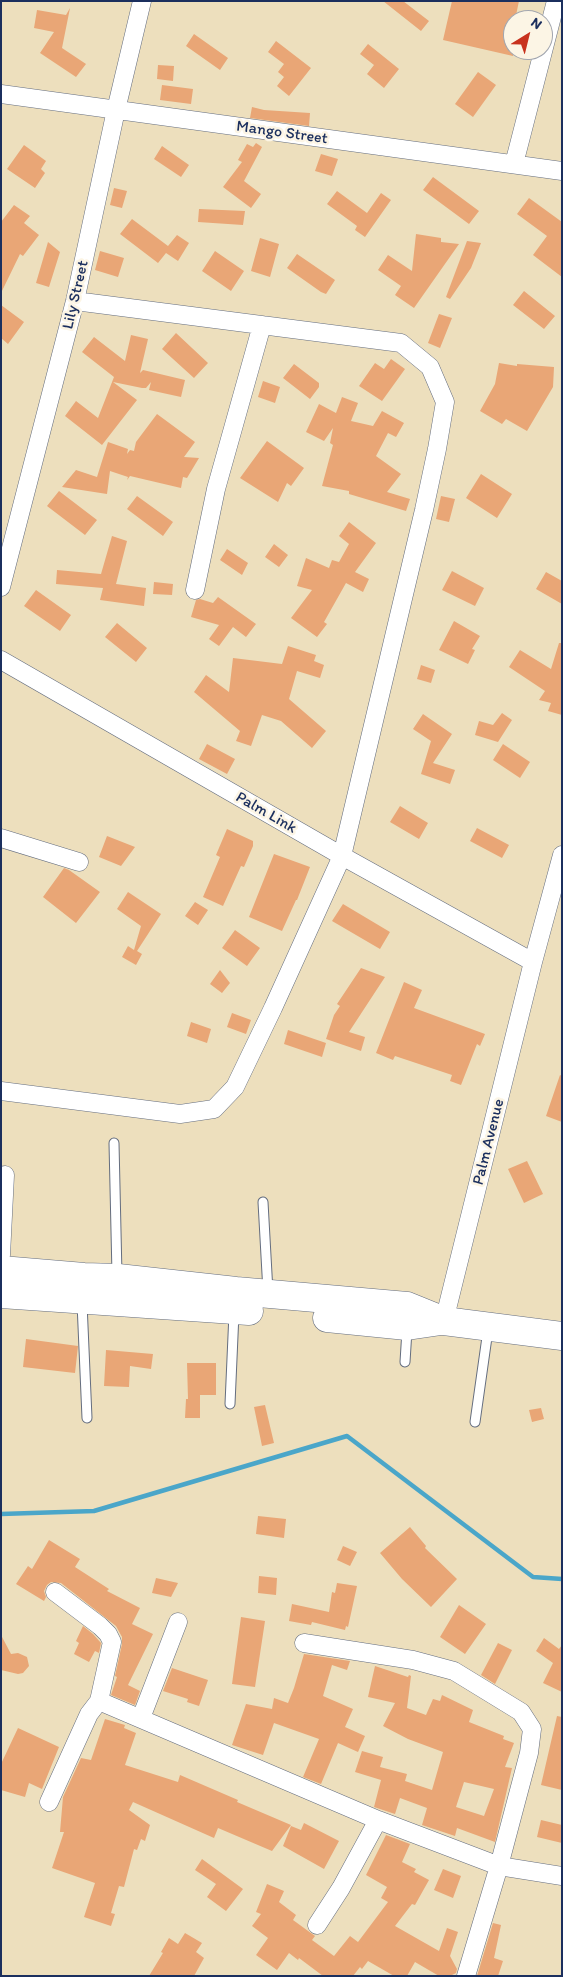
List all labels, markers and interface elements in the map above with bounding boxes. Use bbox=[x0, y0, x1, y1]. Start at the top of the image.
north arrow bbox=[503, 10, 553, 60]
text: N bbox=[528, 14, 545, 33]
street label: Mango Street bbox=[235, 117, 329, 149]
street label: Lily Street bbox=[59, 259, 93, 331]
street label: Palm Link bbox=[232, 788, 300, 838]
street label: Palm Avenue bbox=[469, 1097, 509, 1187]

